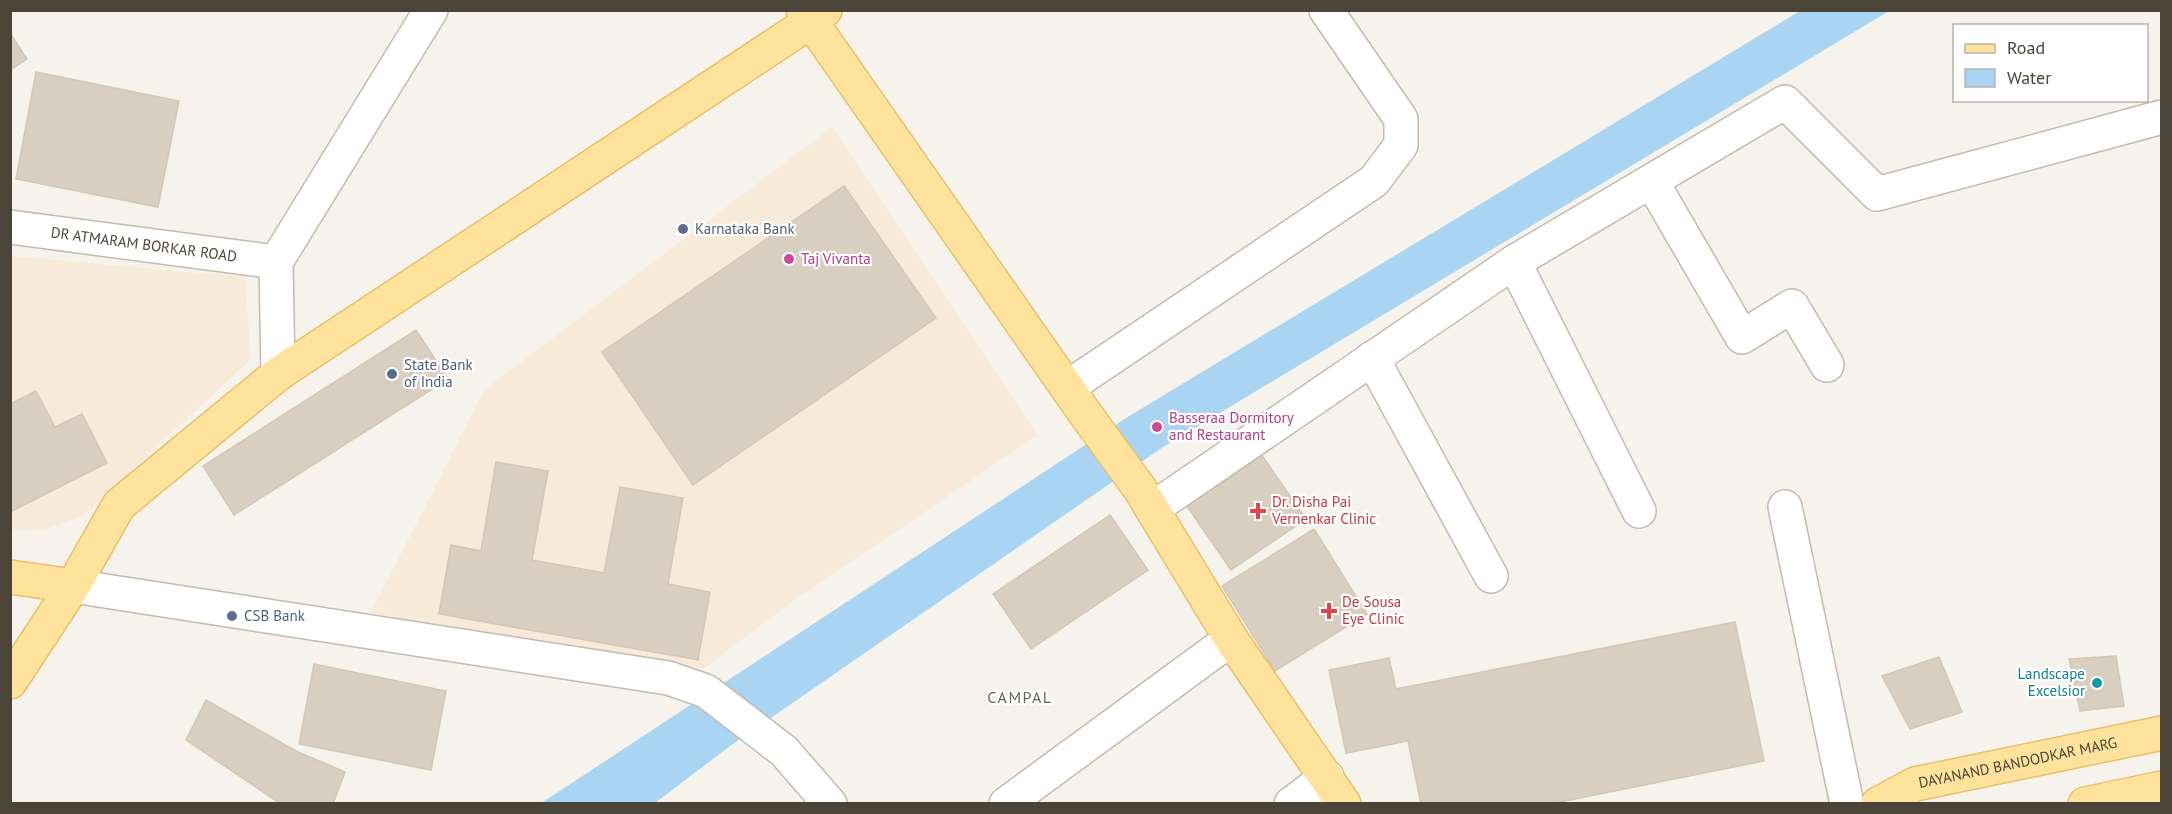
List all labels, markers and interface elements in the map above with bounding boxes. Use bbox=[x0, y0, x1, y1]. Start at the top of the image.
legend bbox=[1953, 24, 2148, 102]
text: Road bbox=[2007, 36, 2045, 59]
text: Water bbox=[2007, 66, 2051, 89]
place label: Karnataka Bank bbox=[695, 219, 795, 238]
street label: DR ATMARAM BORKAR ROAD bbox=[50, 222, 238, 266]
marker: Karnataka Bank bbox=[676, 222, 690, 236]
place label: Taj Vivanta bbox=[801, 249, 871, 268]
marker: Taj Vivanta bbox=[782, 252, 796, 266]
place label: State Bank of India bbox=[404, 355, 473, 391]
marker: State Bank of India bbox=[385, 367, 399, 381]
place label: Basseraa Dormitory and Restaurant bbox=[1169, 408, 1294, 444]
marker: Basseraa Dormitory and Restaurant bbox=[1150, 420, 1164, 434]
place label: Dr. Disha Pai Vernenkar Clinic bbox=[1271, 492, 1376, 528]
marker: Dr. Disha Pai Vernenkar Clinic bbox=[1249, 502, 1267, 520]
place label: De Sousa Eye Clinic bbox=[1342, 592, 1405, 628]
marker: De Sousa Eye Clinic bbox=[1320, 602, 1338, 620]
place label: CSB Bank bbox=[244, 606, 306, 625]
marker: CSB Bank bbox=[225, 609, 239, 623]
place label: Landscape Excelsior bbox=[2018, 664, 2085, 700]
marker: Landscape Excelsior bbox=[2090, 676, 2104, 690]
district label: CAMPAL bbox=[987, 687, 1053, 707]
street label: DAYANAND BANDODKAR MARG bbox=[1917, 733, 2119, 792]

